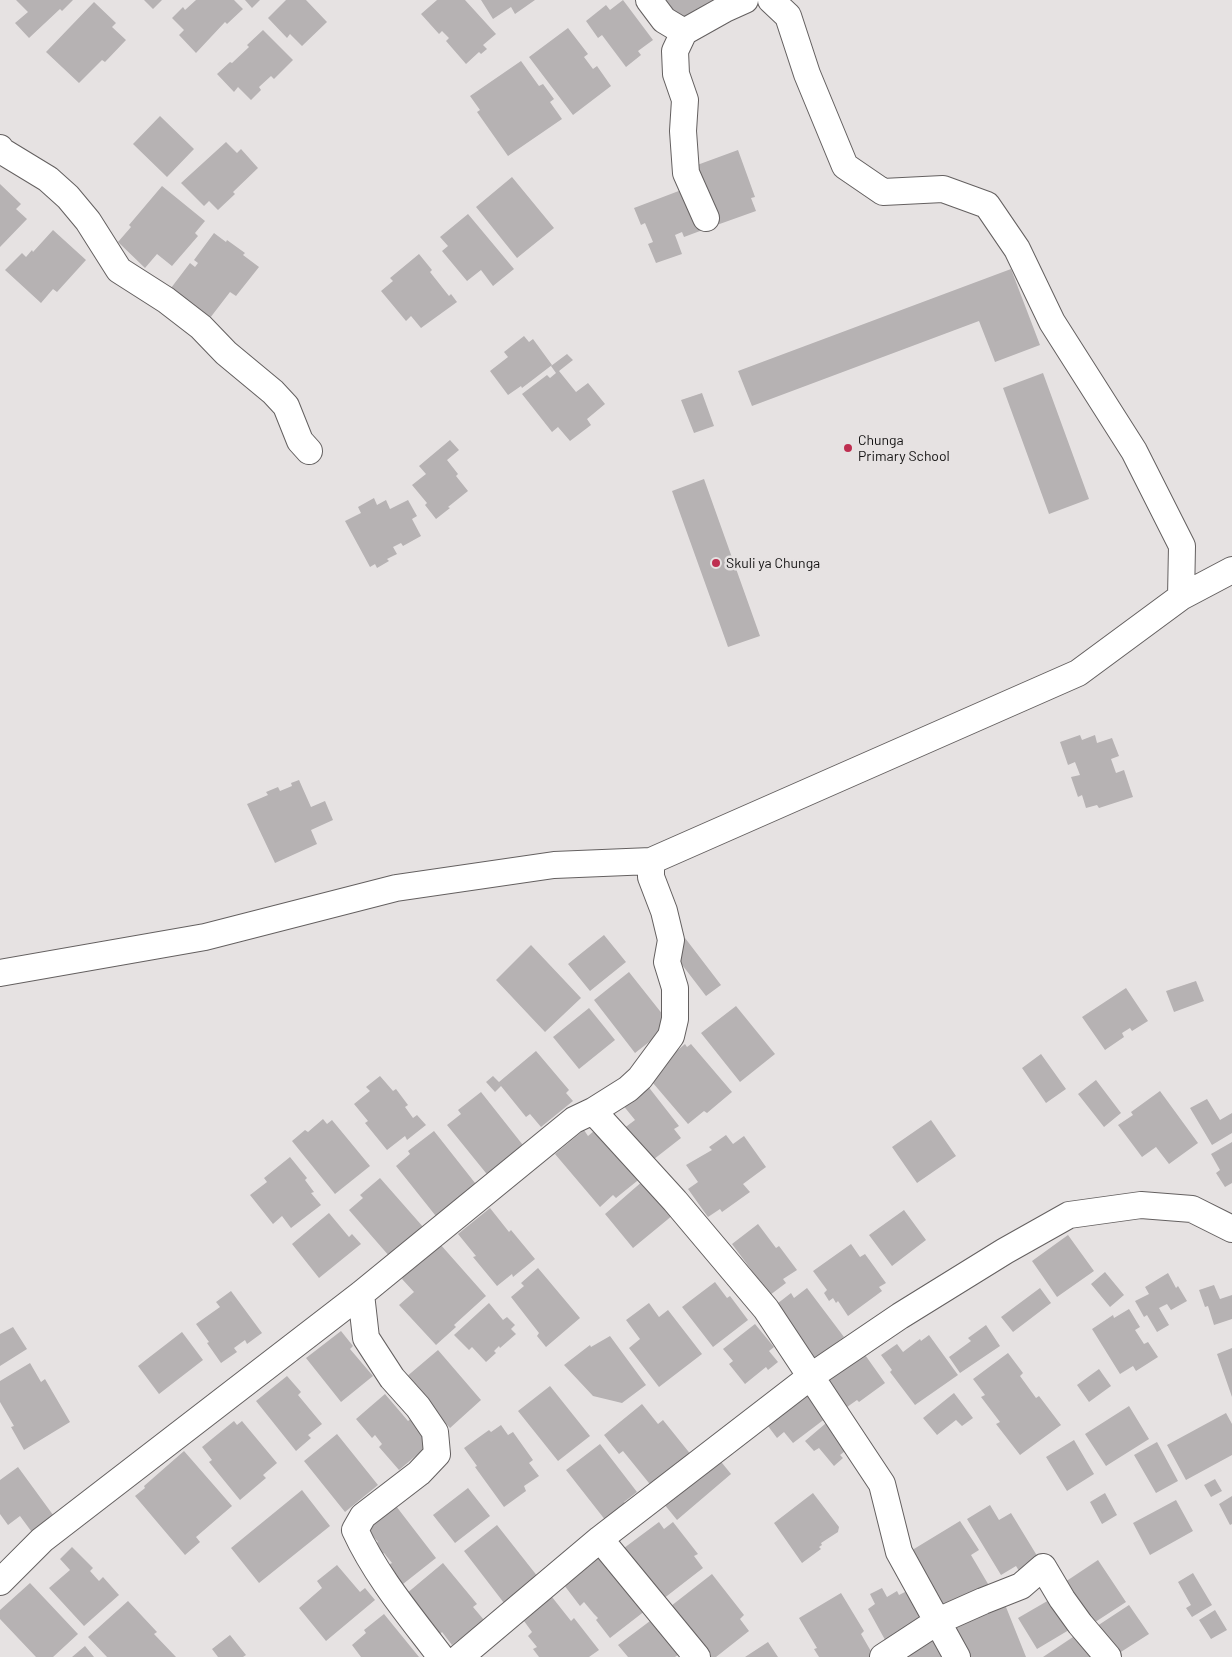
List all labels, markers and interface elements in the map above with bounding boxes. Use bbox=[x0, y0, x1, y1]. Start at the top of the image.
place label: Chunga Primary School bbox=[858, 432, 950, 464]
marker: Chunga Primary School bbox=[842, 442, 854, 454]
place label: Skuli ya Chunga bbox=[726, 555, 820, 571]
marker: Skuli ya Chunga bbox=[710, 557, 722, 569]

